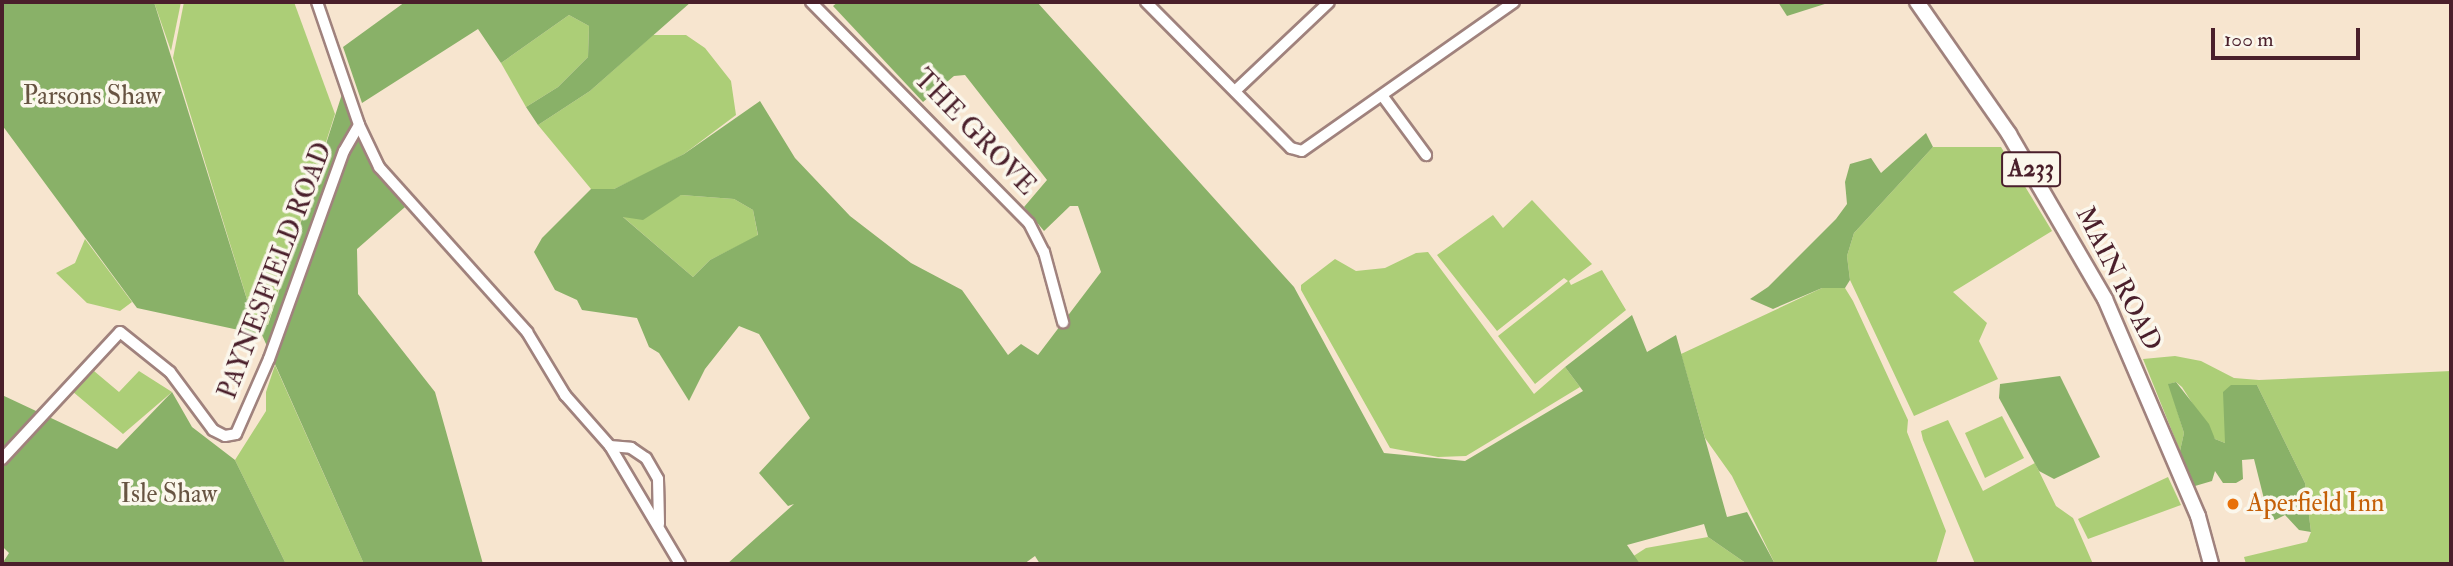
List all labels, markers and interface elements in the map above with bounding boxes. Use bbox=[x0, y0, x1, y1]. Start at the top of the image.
scale bar bbox=[2215, 14, 2364, 58]
text: 100 m bbox=[2224, 26, 2274, 53]
street label: THE GROVE bbox=[906, 64, 1042, 202]
park label: Parsons Shaw bbox=[23, 81, 161, 113]
street label: PAYNESFIELD ROAD bbox=[213, 138, 339, 404]
road number: A233 bbox=[2000, 148, 2062, 190]
street label: MAIN ROAD bbox=[2068, 202, 2168, 356]
park label: Isle Shaw bbox=[121, 479, 217, 511]
place label: Aperfield Inn bbox=[2247, 488, 2385, 520]
marker: Aperfield Inn bbox=[2225, 496, 2241, 512]

